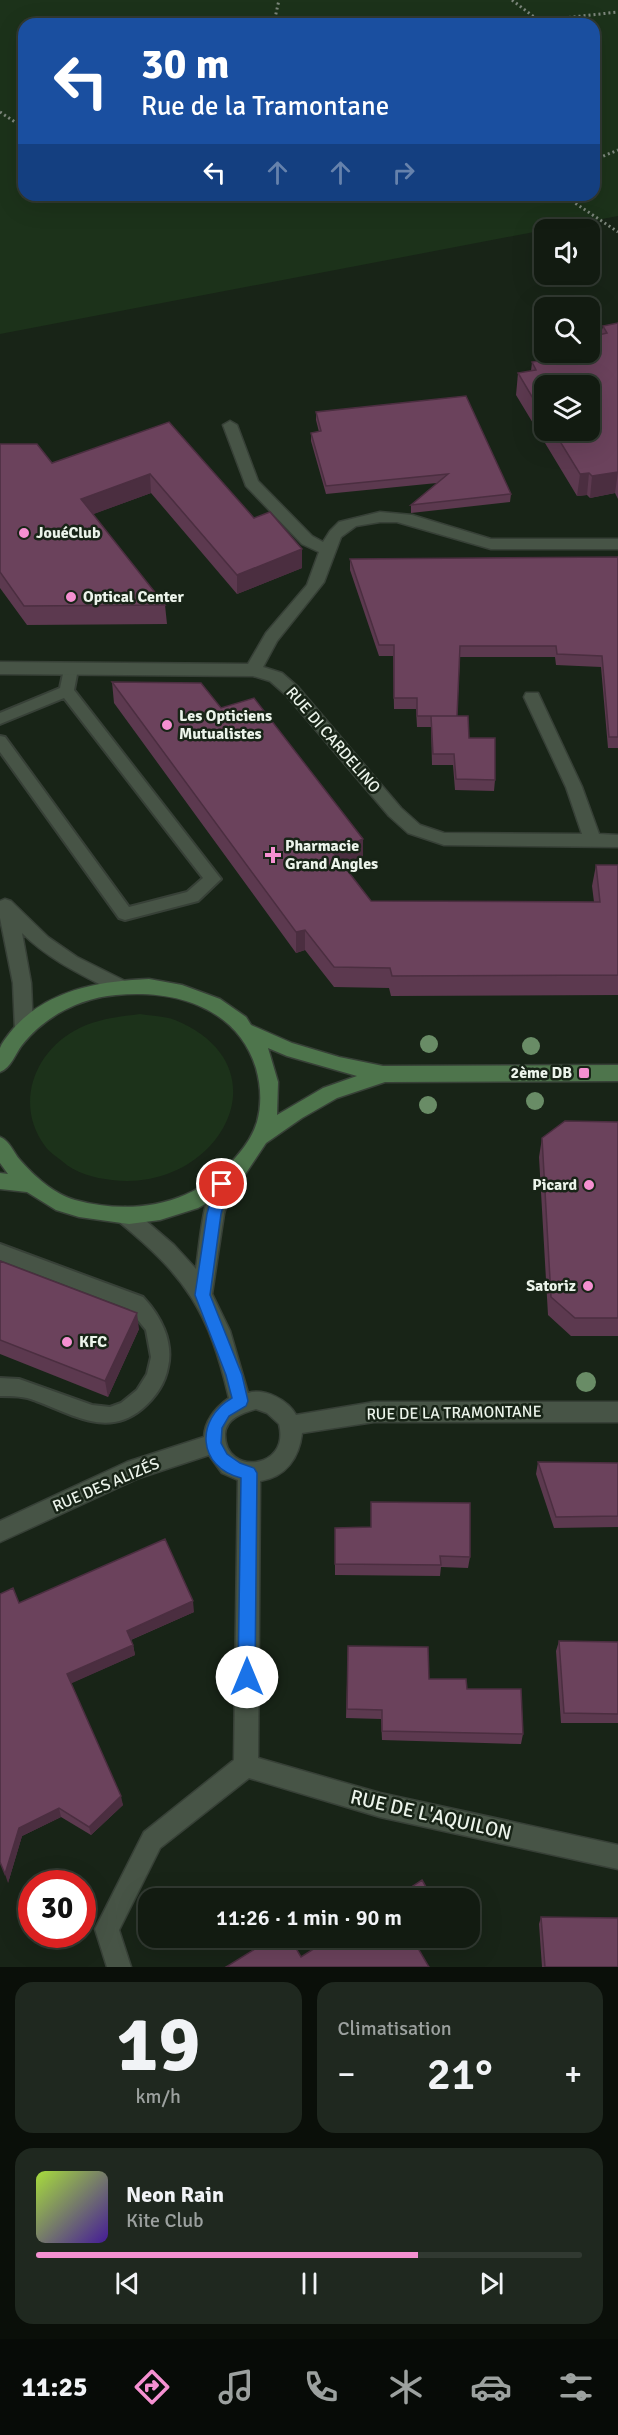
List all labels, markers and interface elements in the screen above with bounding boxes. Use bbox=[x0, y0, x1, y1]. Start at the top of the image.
text: 30 m bbox=[141, 39, 230, 90]
icon: left bbox=[42, 42, 120, 120]
text: Rue de la Tramontane bbox=[141, 90, 389, 123]
icon: left bbox=[198, 156, 231, 189]
icon: ahead bbox=[261, 156, 294, 189]
icon: ahead bbox=[324, 156, 357, 189]
icon: right bbox=[387, 156, 420, 189]
map controls bbox=[534, 219, 600, 441]
button: sound bbox=[534, 219, 600, 285]
button: search bbox=[534, 297, 600, 363]
button: layers bbox=[534, 375, 600, 441]
place label: JouéClub bbox=[36, 523, 101, 543]
marker: JouéClub bbox=[17, 526, 31, 540]
place label: Optical Center bbox=[83, 587, 185, 607]
marker: Optical Center bbox=[64, 590, 78, 604]
street label: RUE DI CARDELINO bbox=[281, 683, 385, 797]
place label: Les Opticiens Mutualistes bbox=[179, 706, 272, 744]
marker: Les Opticiens Mutualistes bbox=[160, 718, 174, 732]
place label: Pharmacie Grand Angles bbox=[285, 836, 378, 874]
marker: Pharmacie Grand Angles bbox=[266, 848, 280, 862]
place label: 2ème DB bbox=[511, 1063, 572, 1083]
marker: 2ème DB bbox=[577, 1066, 591, 1080]
pin bbox=[196, 1158, 247, 1209]
icon: arrive bbox=[205, 1167, 238, 1200]
place label: Picard bbox=[532, 1175, 577, 1195]
marker: Picard bbox=[582, 1178, 596, 1192]
place label: Satoriz bbox=[526, 1276, 576, 1296]
marker: Satoriz bbox=[581, 1279, 595, 1293]
place label: KFC bbox=[79, 1332, 107, 1352]
marker: KFC bbox=[60, 1335, 74, 1349]
street label: RUE DE LA TRAMONTANE bbox=[366, 1401, 542, 1425]
street label: RUE DES ALIZÉS bbox=[50, 1453, 163, 1516]
position arrow bbox=[215, 1645, 279, 1709]
street label: RUE DE L'AQUILON bbox=[348, 1784, 514, 1846]
speed limit sign: 30 bbox=[18, 1870, 96, 1948]
text: 11:26 · 1 min · 90 m bbox=[216, 1904, 402, 1931]
text: 19 bbox=[116, 1997, 200, 2093]
text: Climatisation bbox=[338, 2016, 452, 2041]
text: 21° bbox=[427, 2047, 493, 2102]
text: − bbox=[338, 2054, 355, 2095]
text: + bbox=[564, 2054, 582, 2095]
text: km/h bbox=[136, 2084, 181, 2109]
text: Neon Rain bbox=[126, 2181, 224, 2208]
text: Kite Club bbox=[126, 2208, 204, 2233]
icon: previous bbox=[111, 2267, 144, 2300]
icon: pause bbox=[293, 2267, 326, 2300]
icon: next bbox=[475, 2267, 508, 2300]
icon: directions bbox=[131, 2366, 173, 2408]
icon: music bbox=[215, 2366, 257, 2408]
icon: phone bbox=[300, 2366, 342, 2408]
icon: climate bbox=[385, 2366, 427, 2408]
icon: car bbox=[470, 2366, 512, 2408]
icon: filters bbox=[555, 2366, 597, 2408]
text: 11:25 bbox=[21, 2371, 88, 2404]

